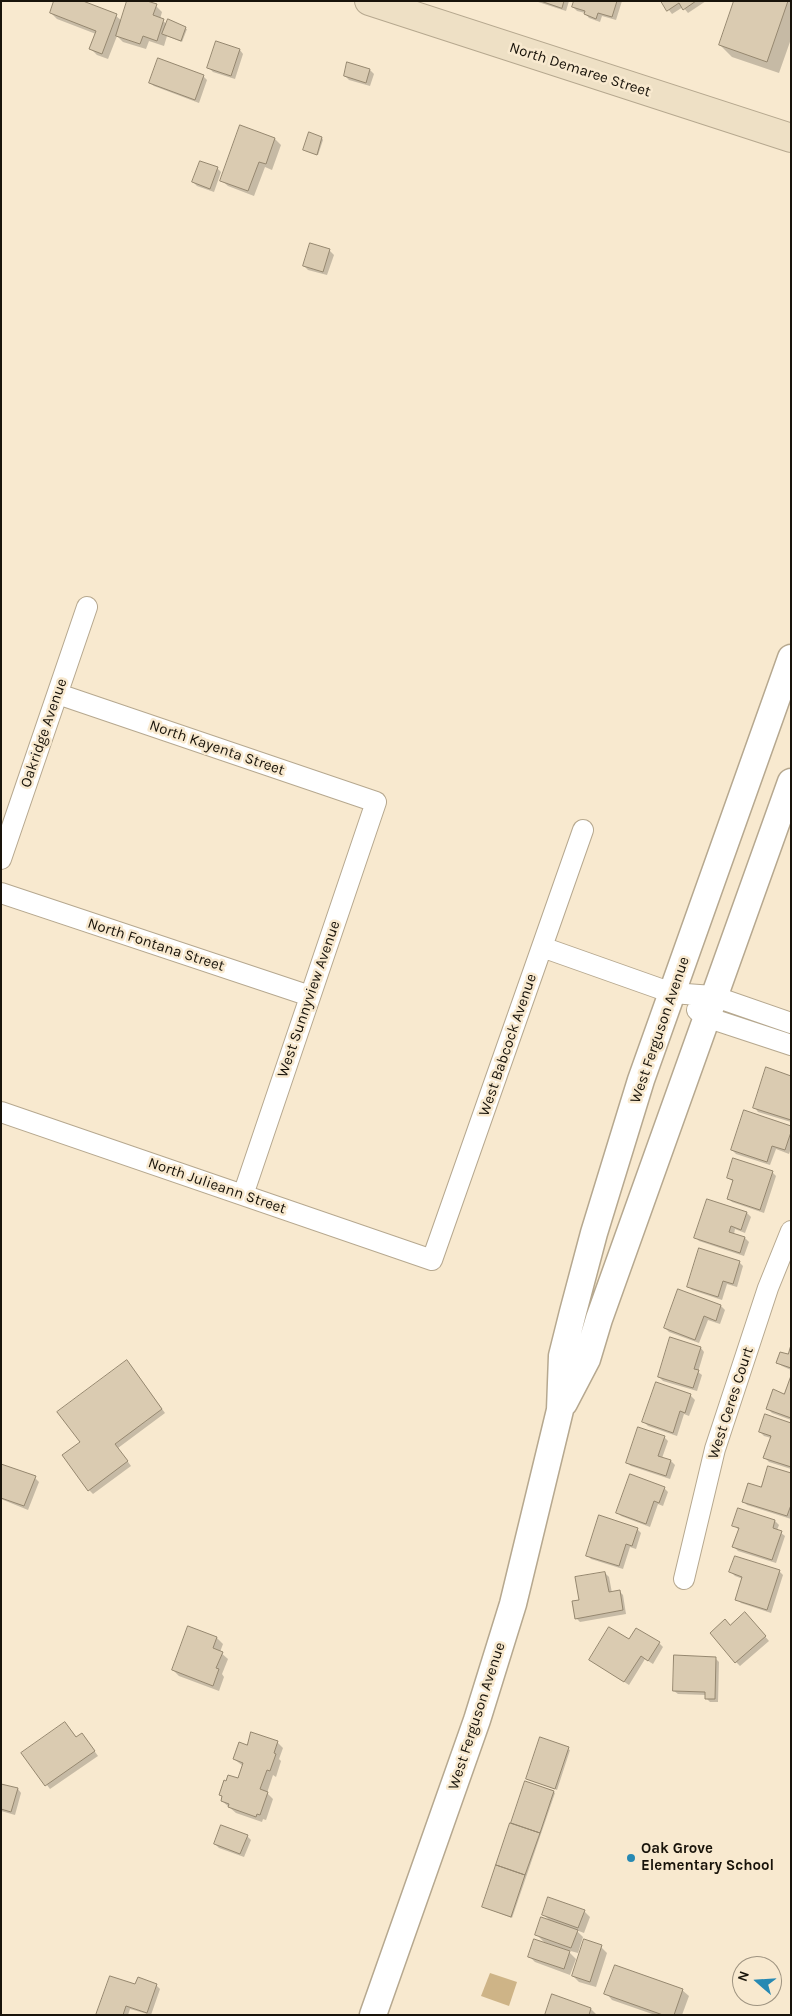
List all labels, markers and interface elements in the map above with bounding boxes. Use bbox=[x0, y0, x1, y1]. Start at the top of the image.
street label: North Demaree Street bbox=[507, 39, 653, 101]
street label: Oakridge Avenue bbox=[17, 676, 71, 790]
street label: North Kayenta Street bbox=[147, 716, 287, 780]
street label: North Fontana Street bbox=[85, 914, 227, 976]
street label: West Sunnyview Avenue bbox=[274, 918, 344, 1080]
street label: West Ferguson Avenue bbox=[626, 954, 694, 1106]
street label: West Babcock Avenue bbox=[475, 972, 541, 1118]
street label: North Julieann Street bbox=[146, 1154, 288, 1218]
street label: West Ceres Court bbox=[704, 1345, 758, 1461]
street label: West Ferguson Avenue bbox=[445, 1640, 509, 1792]
place label: Oak Grove Elementary School bbox=[641, 1840, 774, 1875]
marker: Oak Grove Elementary School bbox=[625, 1852, 637, 1864]
north arrow bbox=[732, 1956, 782, 2006]
text: N bbox=[734, 1969, 753, 1984]

